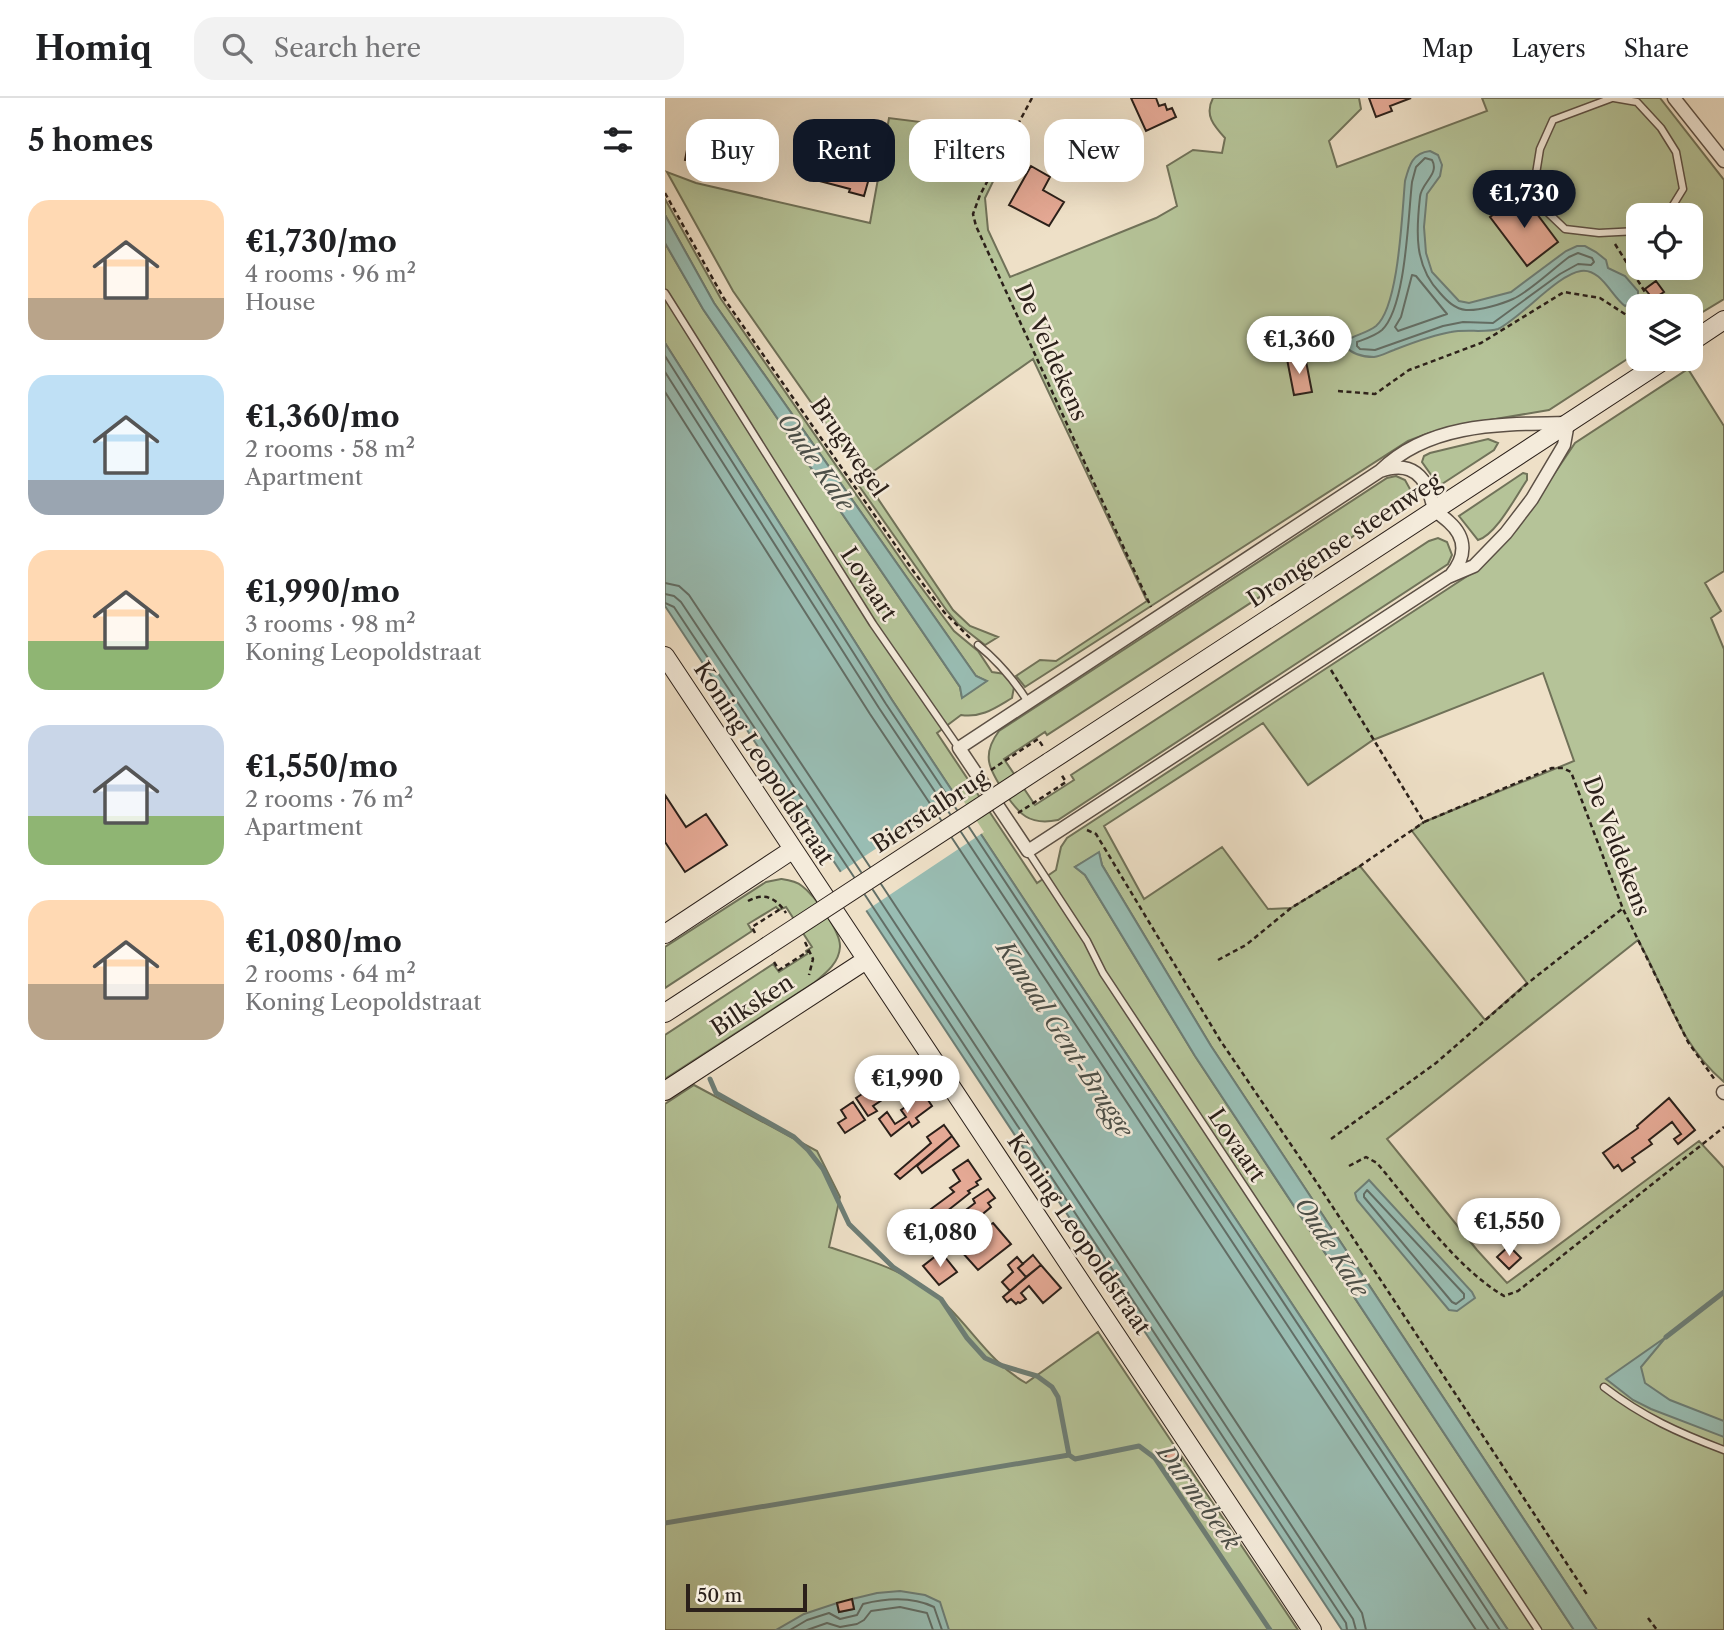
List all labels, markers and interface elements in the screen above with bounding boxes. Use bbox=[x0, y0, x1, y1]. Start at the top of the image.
search box bbox=[194, 17, 684, 80]
text: Homiq bbox=[35, 28, 152, 69]
icon: search bbox=[218, 29, 256, 67]
text: Search here bbox=[274, 32, 421, 64]
text: Map bbox=[1422, 34, 1473, 63]
text: Layers bbox=[1511, 34, 1586, 63]
text: Share bbox=[1624, 34, 1689, 63]
chip: Buy bbox=[686, 119, 779, 182]
chip: Rent bbox=[793, 119, 895, 182]
chip: Filters bbox=[909, 119, 1030, 182]
chip: New bbox=[1044, 119, 1144, 182]
icon: filters bbox=[599, 121, 637, 159]
text: 5 homes bbox=[28, 122, 153, 159]
pin: €1,730 bbox=[1467, 170, 1581, 230]
text: €1,730 bbox=[1489, 179, 1559, 207]
map controls bbox=[1626, 203, 1703, 371]
button: locate bbox=[1626, 203, 1703, 280]
text: €1,730/mo bbox=[245, 223, 397, 260]
icon: home bbox=[84, 228, 168, 312]
text: 4 rooms · 96 m² bbox=[245, 260, 416, 288]
street label: De Veldekens bbox=[1008, 279, 1094, 425]
text: House bbox=[245, 288, 315, 316]
button: layers bbox=[1626, 294, 1703, 371]
pin: €1,360 bbox=[1242, 316, 1356, 376]
text: €1,360 bbox=[1263, 325, 1335, 353]
street label: Brugwegel bbox=[805, 392, 894, 502]
text: €1,360/mo bbox=[245, 398, 400, 435]
icon: home bbox=[84, 403, 168, 487]
water label: Oude Kale bbox=[772, 407, 861, 518]
text: 2 rooms · 58 m² bbox=[245, 435, 415, 463]
text: Apartment bbox=[245, 463, 363, 491]
street label: Drongense steenweg bbox=[1242, 466, 1447, 613]
street label: Lovaart bbox=[835, 542, 903, 626]
text: €1,990/mo bbox=[245, 573, 400, 610]
icon: home bbox=[84, 578, 168, 662]
text: 3 rooms · 98 m² bbox=[245, 610, 416, 638]
text: Koning Leopoldstraat bbox=[245, 638, 481, 666]
street label: Koning Leopoldstraat bbox=[688, 656, 840, 870]
text: €1,550/mo bbox=[245, 748, 398, 785]
icon: home bbox=[84, 753, 168, 837]
street label: Bierstalbrug bbox=[867, 763, 994, 859]
street label: De Veldekens bbox=[1577, 772, 1657, 920]
text: 2 rooms · 76 m² bbox=[245, 785, 413, 813]
text: Apartment bbox=[245, 813, 363, 841]
text: €1,080/mo bbox=[245, 923, 402, 960]
icon: home bbox=[84, 928, 168, 1012]
water label: Kanaal Gent-Brugge bbox=[989, 934, 1140, 1144]
text: 2 rooms · 64 m² bbox=[245, 960, 416, 988]
street label: Bilksken bbox=[705, 968, 799, 1042]
text: Koning Leopoldstraat bbox=[245, 988, 481, 1016]
pin: €1,990 bbox=[850, 1056, 964, 1115]
text: €1,990 bbox=[871, 1064, 943, 1092]
street label: Lovaart bbox=[1202, 1103, 1272, 1187]
street label: Koning Leopoldstraat bbox=[1001, 1128, 1157, 1340]
water label: Oude Kale bbox=[1289, 1191, 1376, 1304]
pin: €1,550 bbox=[1452, 1198, 1566, 1258]
text: €1,550 bbox=[1473, 1207, 1545, 1235]
pin: €1,080 bbox=[883, 1210, 997, 1269]
text: €1,080 bbox=[903, 1218, 977, 1246]
water label: Durmebeek bbox=[1150, 1437, 1247, 1556]
scale bar bbox=[686, 1581, 807, 1613]
text: 50 m bbox=[697, 1584, 742, 1607]

